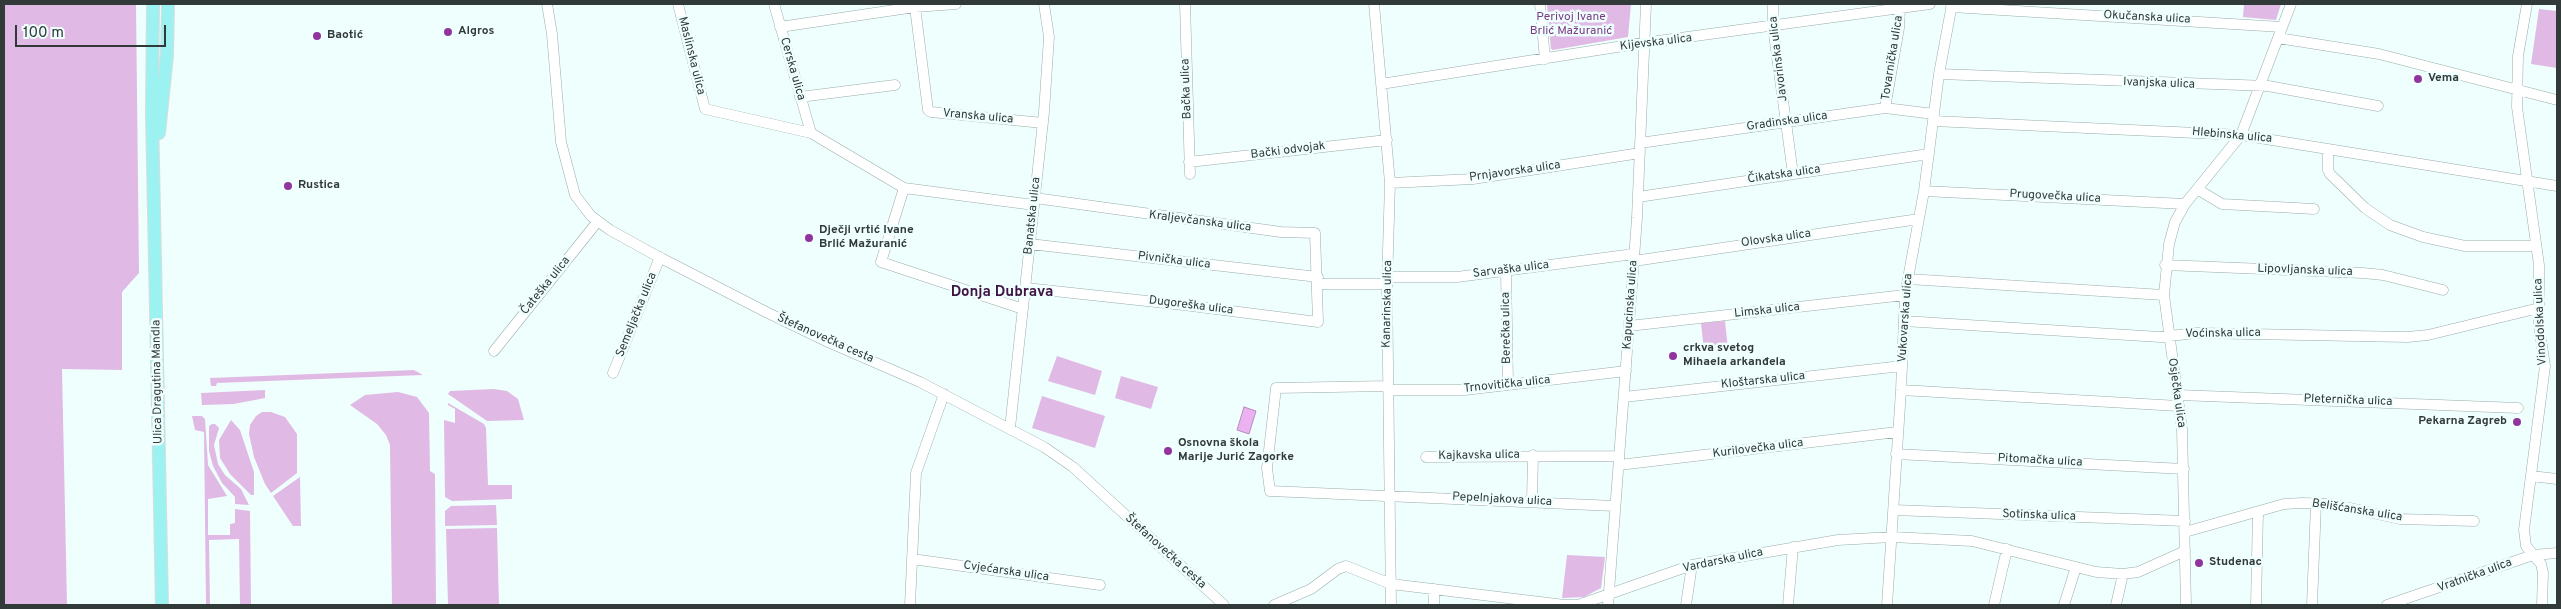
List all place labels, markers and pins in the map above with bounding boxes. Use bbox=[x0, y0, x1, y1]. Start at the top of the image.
place label: Algros bbox=[458, 25, 494, 39]
marker: Algros bbox=[442, 26, 454, 38]
place label: Baotić bbox=[327, 29, 363, 43]
marker: Baotić bbox=[311, 30, 323, 42]
place label: Vema bbox=[2428, 72, 2459, 86]
marker: Vema bbox=[2412, 73, 2424, 85]
place label: Rustica bbox=[298, 179, 340, 193]
marker: Rustica bbox=[282, 180, 294, 192]
place label: Dječji vrtić Ivane Brlić Mažuranić bbox=[819, 224, 914, 252]
marker: Dječji vrtić Ivane Brlić Mažuranić bbox=[803, 232, 815, 244]
place label: crkva svetog Mihaela arkanđela bbox=[1683, 342, 1786, 370]
marker: crkva svetog Mihaela arkanđela bbox=[1667, 350, 1679, 362]
place label: Pekarna Zagreb bbox=[2418, 415, 2507, 429]
marker: Pekarna Zagreb bbox=[2511, 416, 2523, 428]
place label: Osnovna škola Marije Jurić Zagorke bbox=[1178, 437, 1294, 465]
marker: Osnovna škola Marije Jurić Zagorke bbox=[1162, 445, 1174, 457]
place label: Studenac bbox=[2209, 556, 2262, 570]
marker: Studenac bbox=[2193, 557, 2205, 569]

